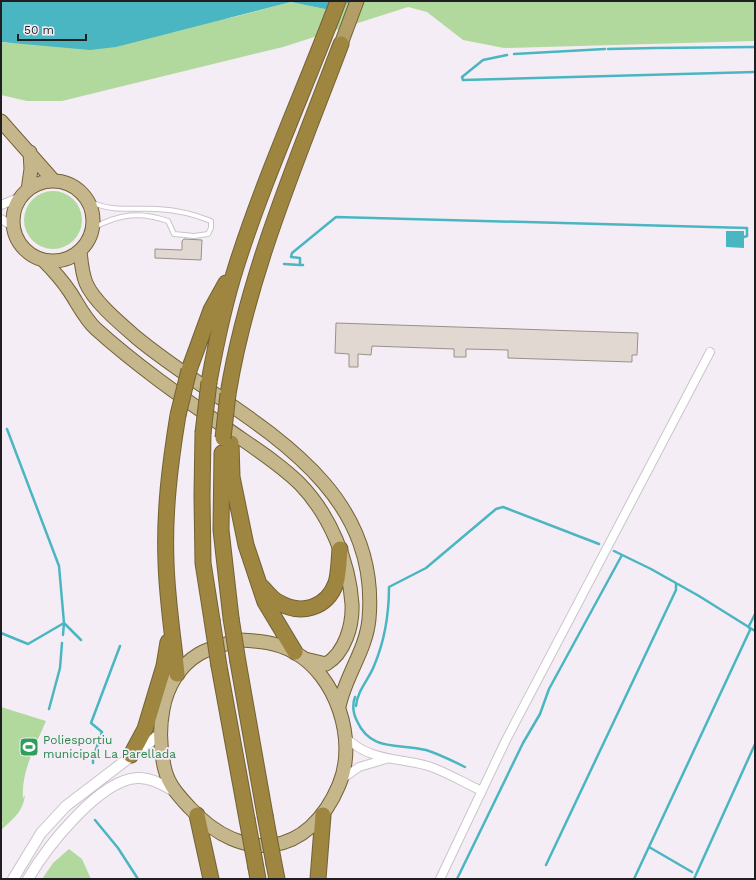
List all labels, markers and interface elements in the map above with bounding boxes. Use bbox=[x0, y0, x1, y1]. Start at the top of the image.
scale bar bbox=[18, 16, 86, 42]
text: 50 m bbox=[24, 23, 54, 37]
place label: Poliesportiu municipal La Parellada bbox=[43, 733, 176, 761]
sports icon: Poliesportiu municipal La Parellada bbox=[18, 736, 40, 758]

